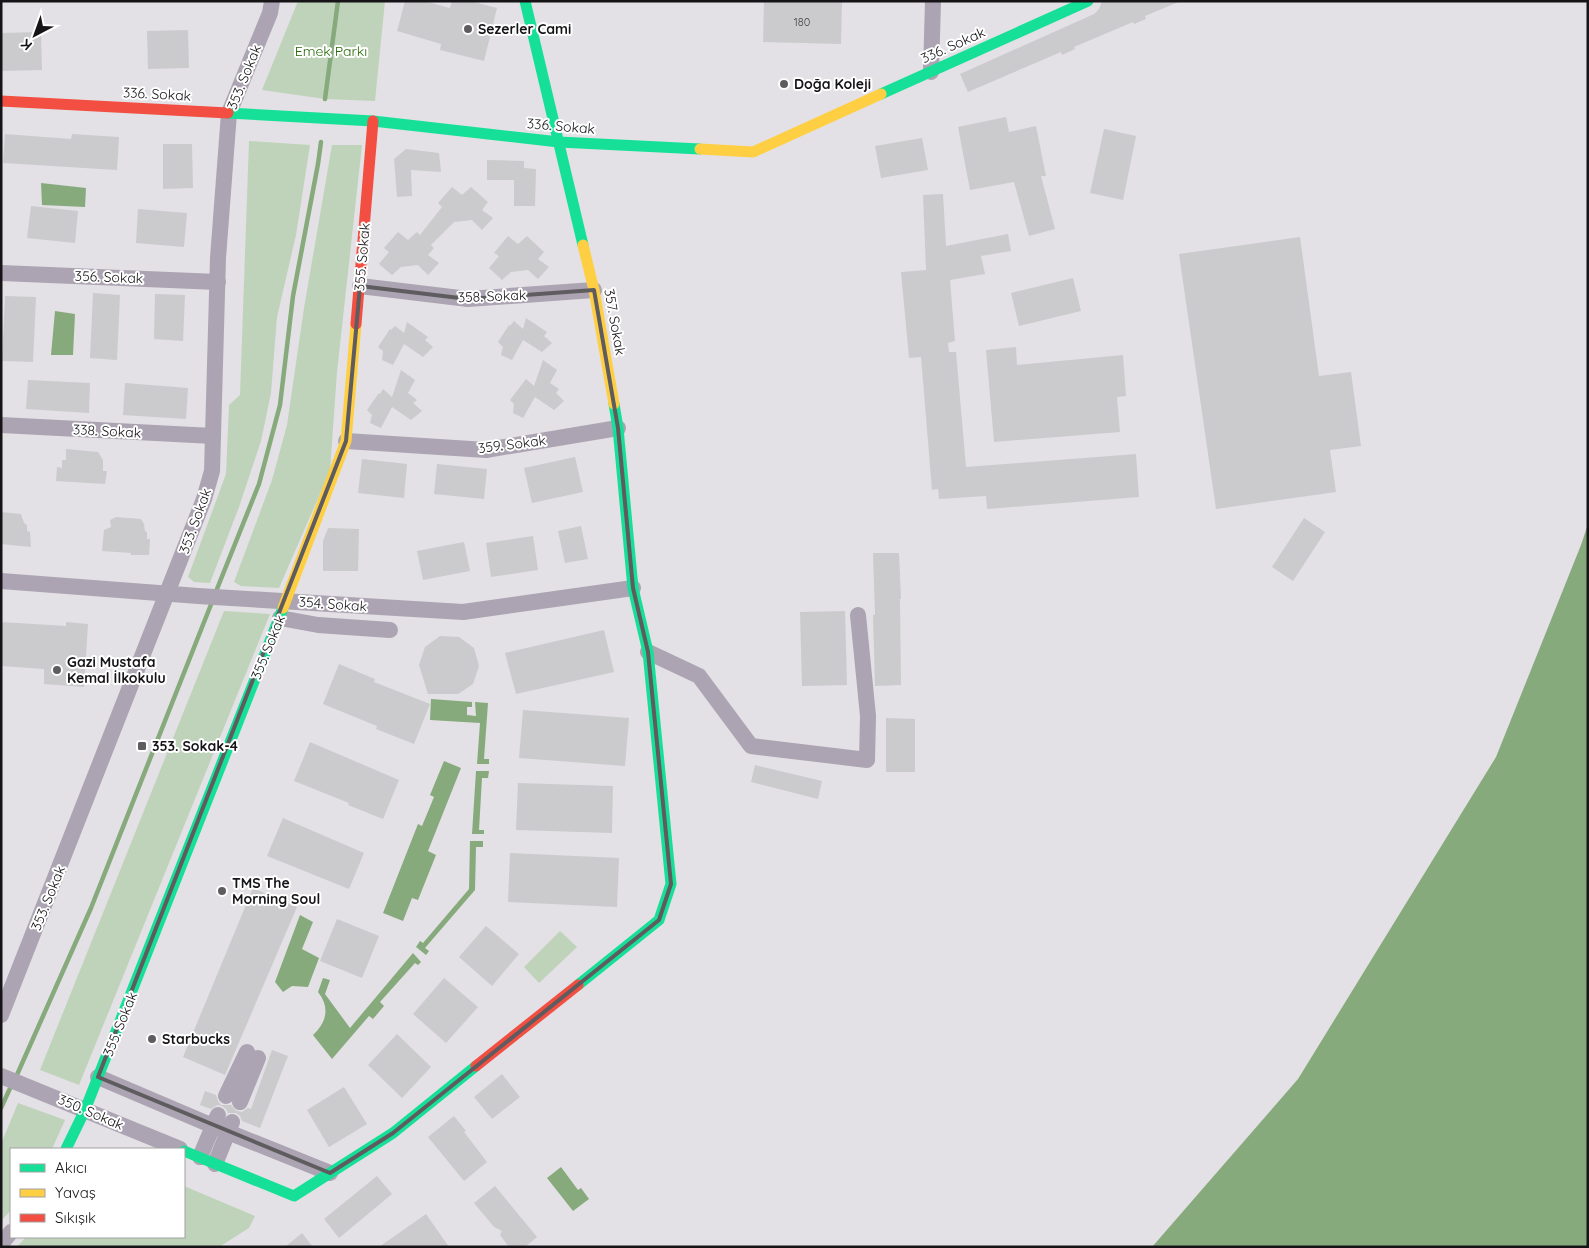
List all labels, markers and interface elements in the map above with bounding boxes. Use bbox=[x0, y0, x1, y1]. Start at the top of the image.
north arrow bbox=[10, 10, 60, 60]
house number: 180 bbox=[794, 15, 810, 29]
place label: Sezerler Cami bbox=[478, 20, 571, 38]
marker: Sezerler Cami bbox=[462, 23, 474, 35]
street label: 336. Sokak bbox=[918, 23, 988, 67]
text: K bbox=[17, 35, 36, 55]
street label: 353. Sokak bbox=[223, 42, 265, 112]
park label: Emek Parkı bbox=[295, 42, 367, 60]
place label: Doğa Koleji bbox=[794, 75, 871, 93]
marker: Doğa Koleji bbox=[778, 78, 790, 90]
street label: 336. Sokak bbox=[122, 83, 192, 105]
street label: 336. Sokak bbox=[526, 114, 596, 138]
street label: 355. Sokak bbox=[350, 222, 374, 292]
street label: 356. Sokak bbox=[74, 267, 144, 287]
street label: 358. Sokak bbox=[457, 286, 527, 306]
street label: 357. Sokak bbox=[600, 287, 630, 357]
street label: 338. Sokak bbox=[72, 420, 142, 442]
street label: 359. Sokak bbox=[477, 431, 547, 457]
street label: 353. Sokak bbox=[175, 486, 215, 556]
street label: 354. Sokak bbox=[298, 593, 368, 615]
street label: 355. Sokak bbox=[247, 612, 289, 682]
place label: Gazi Mustafa Kemal İlkokulu bbox=[67, 653, 166, 687]
marker: Gazi Mustafa Kemal İlkokulu bbox=[51, 664, 63, 676]
place label: 353. Sokak-4 bbox=[152, 737, 238, 755]
marker: 353. Sokak-4 bbox=[136, 740, 148, 752]
street label: 353. Sokak bbox=[27, 863, 69, 933]
place label: TMS The Morning Soul bbox=[232, 874, 320, 908]
marker: TMS The Morning Soul bbox=[216, 885, 228, 897]
street label: 355. Sokak bbox=[99, 989, 141, 1059]
place label: Starbucks bbox=[162, 1030, 230, 1048]
marker: Starbucks bbox=[146, 1033, 158, 1045]
street label: 350. Sokak bbox=[56, 1090, 126, 1134]
legend bbox=[10, 1148, 185, 1238]
text: Akıcı bbox=[55, 1158, 87, 1177]
text: Yavaş bbox=[55, 1183, 96, 1202]
text: Sıkışık bbox=[55, 1208, 96, 1227]

